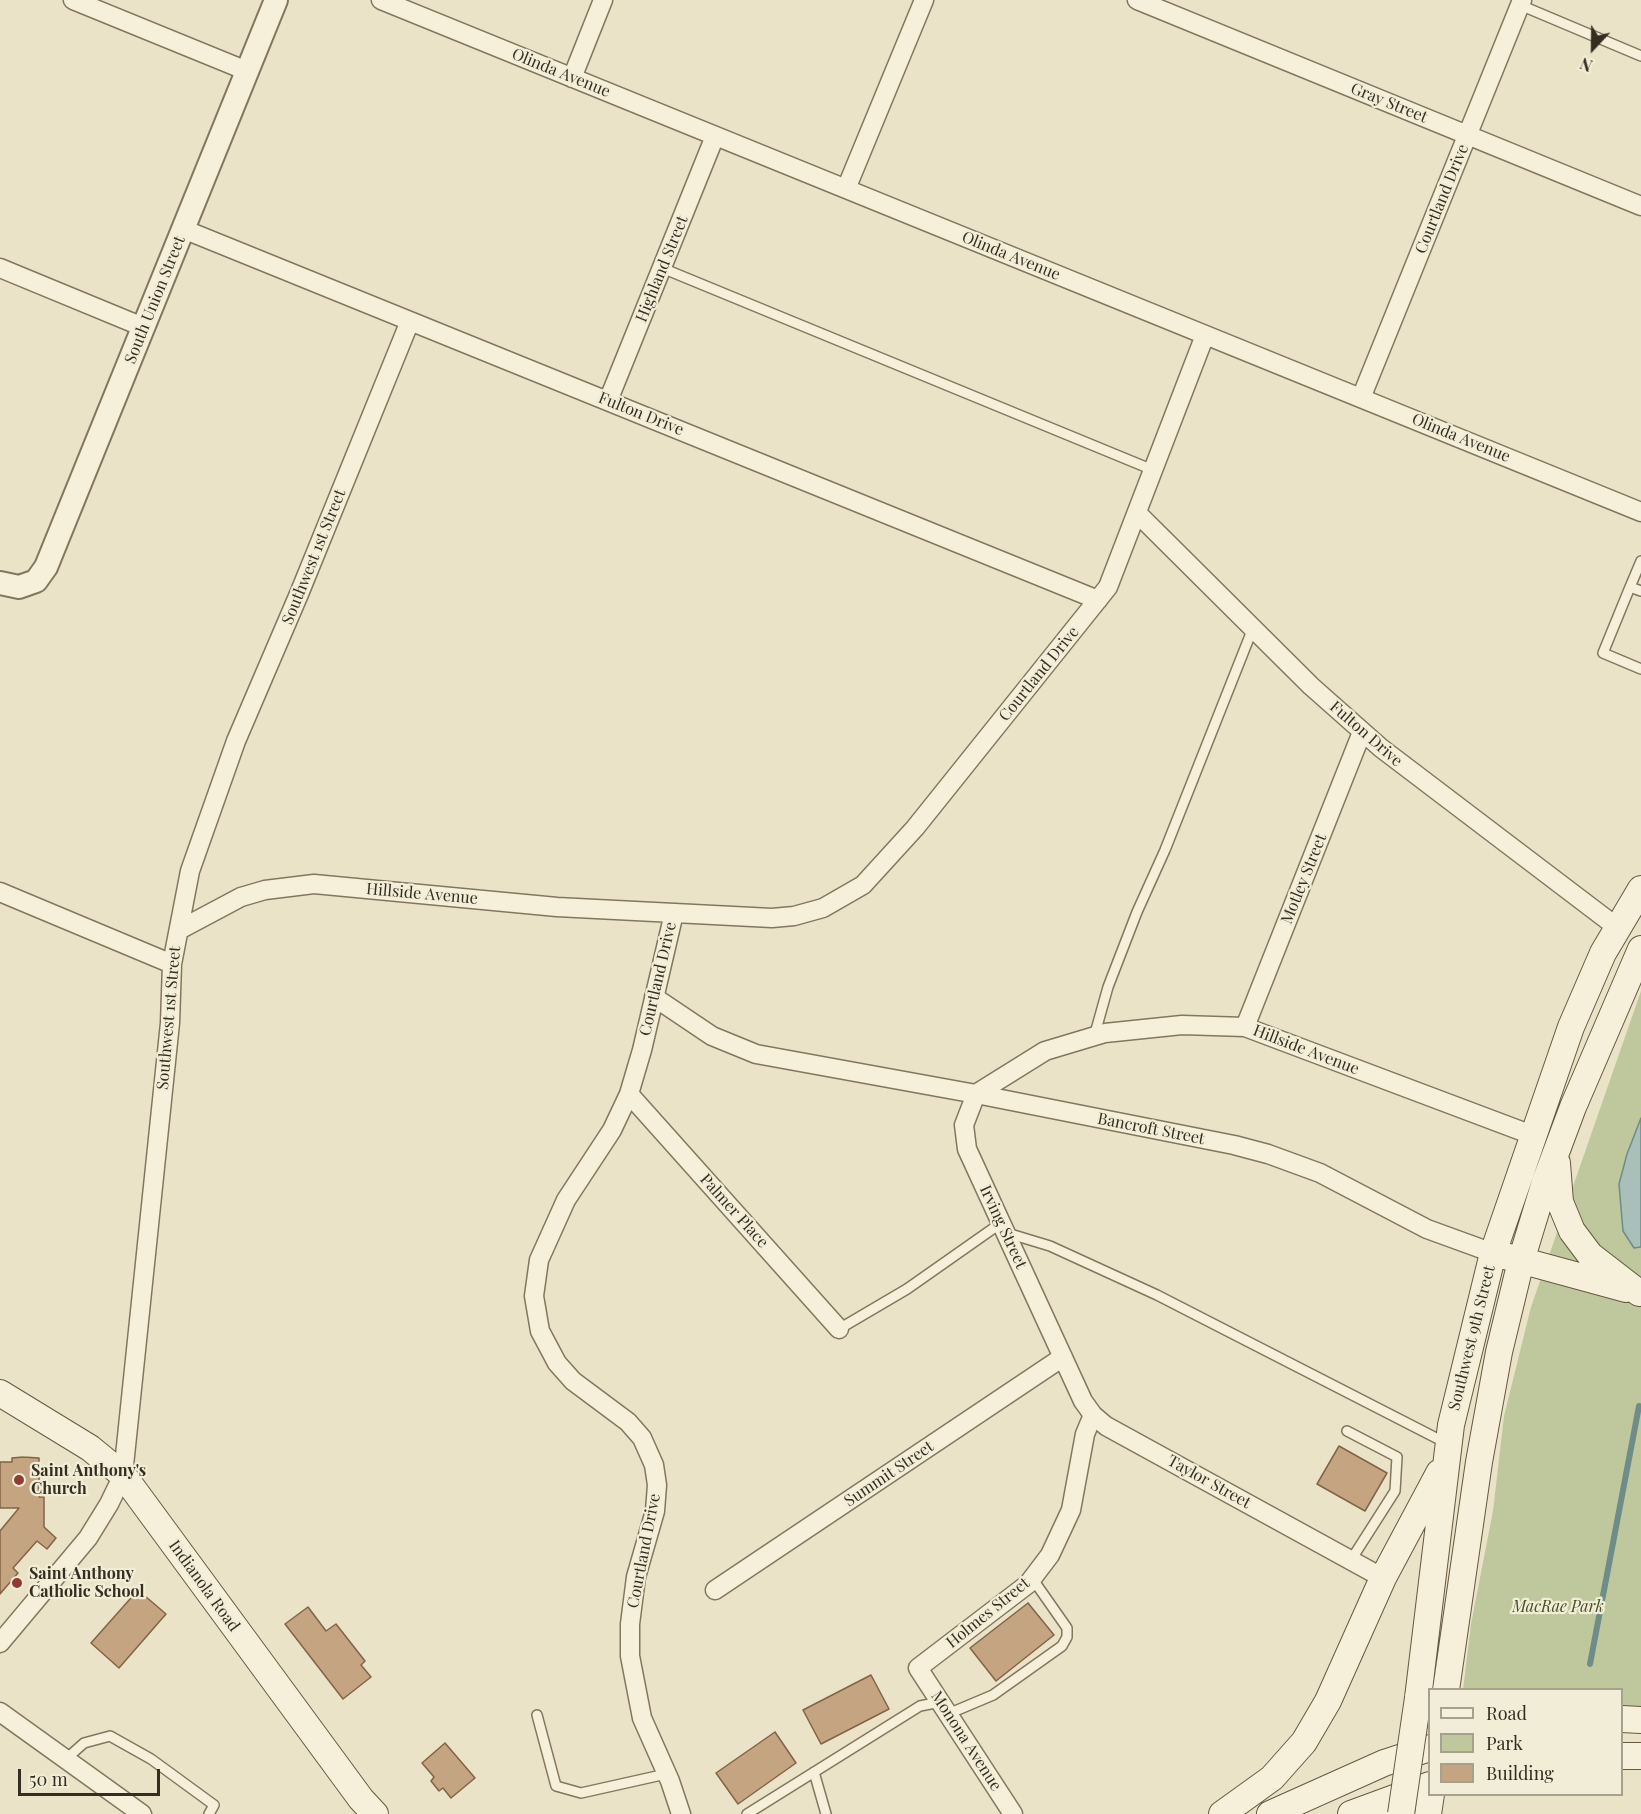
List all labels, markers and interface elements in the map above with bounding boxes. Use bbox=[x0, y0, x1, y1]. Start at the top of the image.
north arrow bbox=[1563, 18, 1623, 78]
street label: Olinda Avenue bbox=[509, 45, 613, 101]
text: N bbox=[1577, 53, 1595, 77]
street label: Gray Street bbox=[1348, 79, 1430, 127]
street label: Courtland Drive bbox=[1411, 141, 1473, 257]
street label: Highland Street bbox=[632, 213, 692, 325]
street label: Olinda Avenue bbox=[959, 228, 1063, 284]
street label: South Union Street bbox=[121, 233, 189, 367]
street label: Fulton Drive bbox=[596, 388, 686, 440]
street label: Olinda Avenue bbox=[1409, 410, 1513, 466]
street label: Southwest 1st Street bbox=[278, 486, 350, 628]
street label: Courtland Drive bbox=[995, 623, 1083, 725]
street label: Fulton Drive bbox=[1326, 697, 1406, 771]
street label: Motley Street bbox=[1277, 831, 1331, 927]
street label: Hillside Avenue bbox=[365, 880, 479, 908]
street label: Courtland Drive bbox=[636, 920, 680, 1038]
street label: Southwest 1st Street bbox=[153, 945, 185, 1091]
street label: Hillside Avenue bbox=[1250, 1021, 1362, 1079]
street label: Bancroft Street bbox=[1096, 1109, 1206, 1149]
street label: Palmer Place bbox=[696, 1170, 772, 1252]
street label: Irving Street bbox=[975, 1182, 1031, 1272]
street label: Southwest 9th Street bbox=[1445, 1263, 1499, 1413]
street label: Summit Street bbox=[841, 1437, 937, 1511]
street label: Taylor Street bbox=[1164, 1451, 1254, 1513]
place label: Saint Anthony's Church bbox=[31, 1461, 146, 1499]
marker: Saint Anthony's Church bbox=[12, 1473, 26, 1487]
street label: Courtland Drive bbox=[623, 1492, 665, 1610]
street label: Indianola Road bbox=[164, 1537, 244, 1635]
place label: Saint Anthony Catholic School bbox=[29, 1564, 144, 1602]
street label: Holmes Street bbox=[943, 1574, 1033, 1652]
marker: Saint Anthony Catholic School bbox=[10, 1576, 24, 1590]
park label: MacRae Park bbox=[1512, 1597, 1604, 1617]
street label: Monona Avenue bbox=[927, 1688, 1005, 1794]
legend bbox=[1428, 1688, 1623, 1796]
text: Road bbox=[1486, 1701, 1527, 1725]
text: Park bbox=[1486, 1731, 1523, 1755]
scale bar bbox=[21, 1757, 164, 1795]
text: Building bbox=[1486, 1761, 1554, 1785]
text: 50 m bbox=[29, 1767, 68, 1791]

